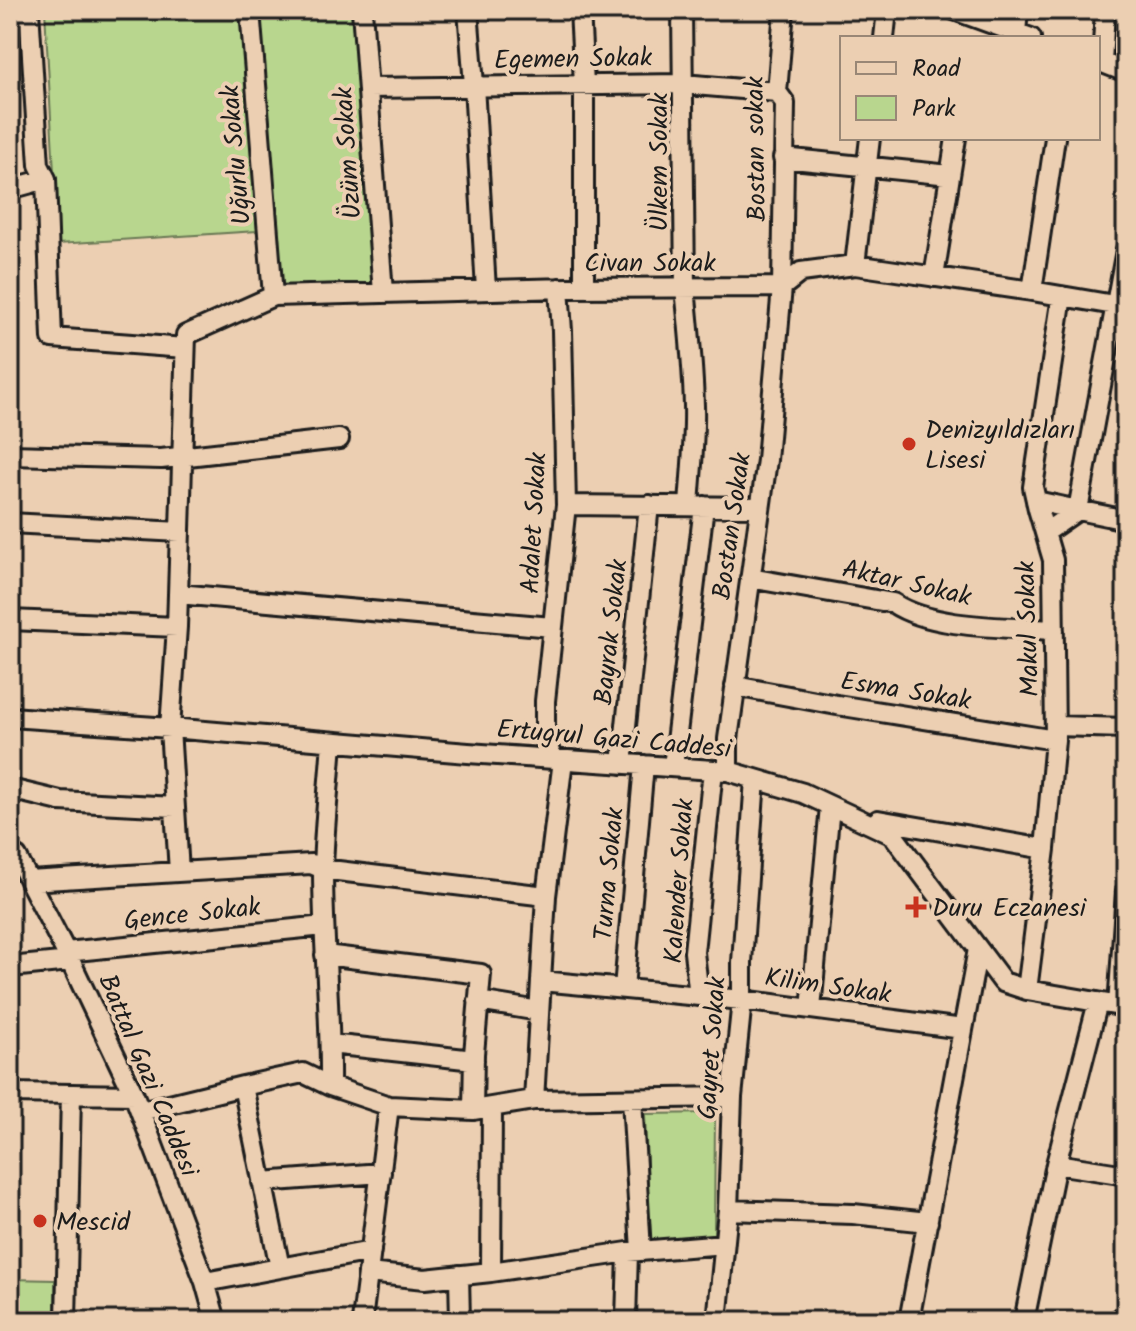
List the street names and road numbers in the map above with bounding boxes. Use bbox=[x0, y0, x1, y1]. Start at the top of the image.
street label: Egemen Sokak bbox=[494, 38, 653, 82]
street label: Bostan sokak bbox=[735, 75, 779, 222]
street label: Uğurlu Sokak bbox=[210, 82, 264, 227]
street label: Üzüm Sokak bbox=[323, 84, 375, 220]
street label: Ülkem Sokak bbox=[639, 92, 681, 231]
street label: Civan Sokak bbox=[584, 243, 716, 285]
street label: Bostan Sokak bbox=[702, 449, 764, 603]
street label: Adalet Sokak bbox=[510, 450, 560, 595]
street label: Aktar Sokak bbox=[838, 549, 976, 619]
street label: Bayrak Sokak bbox=[583, 556, 641, 707]
street label: Makul Sokak bbox=[1006, 559, 1052, 698]
street label: Esma Sokak bbox=[837, 661, 975, 723]
street label: Ertugrul Gazi Caddesi bbox=[495, 709, 735, 771]
street label: Kalender Sokak bbox=[653, 796, 707, 965]
street label: Turna Sokak bbox=[583, 805, 637, 943]
street label: Gence Sokak bbox=[122, 887, 263, 943]
street label: Kilim Sokak bbox=[762, 957, 895, 1017]
street label: Battal Gazi Caddesi bbox=[85, 968, 210, 1185]
street label: Gayret Sokak bbox=[687, 974, 739, 1121]

